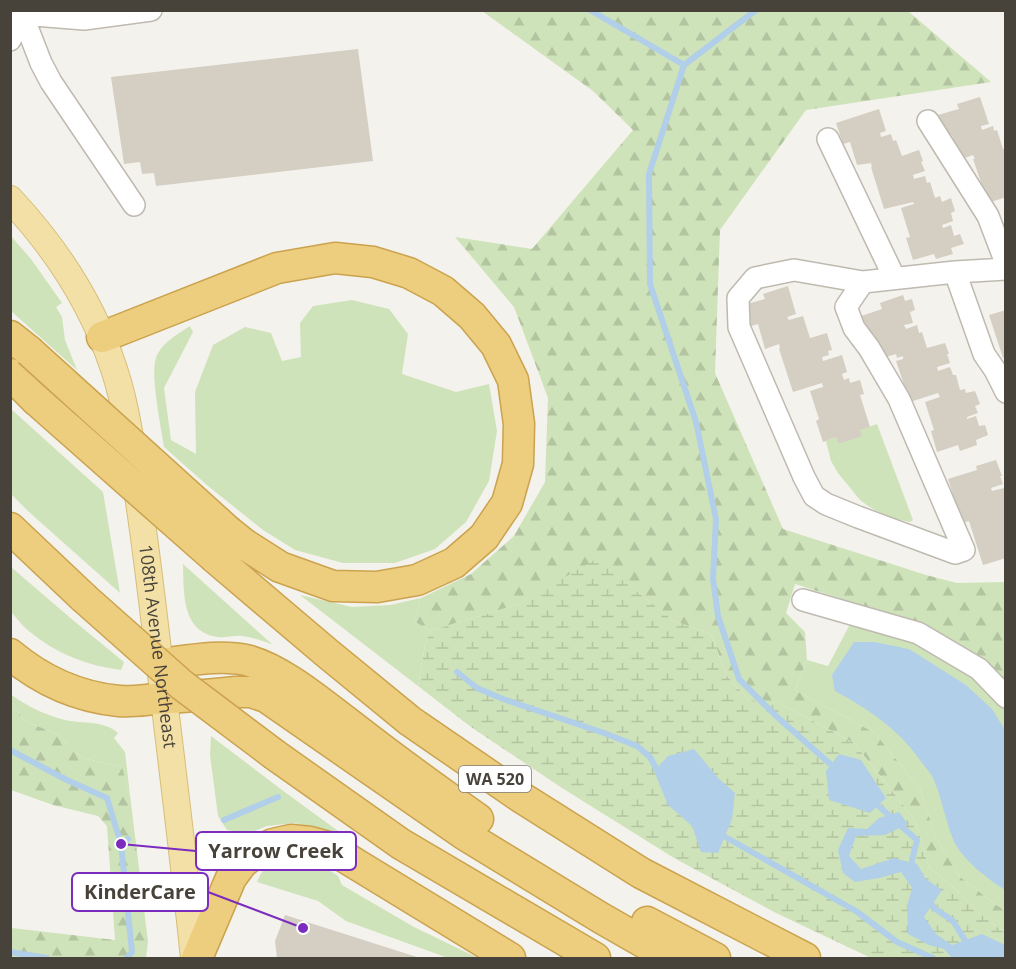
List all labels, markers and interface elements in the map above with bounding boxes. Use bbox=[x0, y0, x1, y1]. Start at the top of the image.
street label: 108th Avenue Northeast bbox=[134, 543, 183, 749]
road number: WA 520 bbox=[459, 766, 531, 792]
callout: Yarrow Creek bbox=[196, 832, 356, 870]
text: Yarrow Creek bbox=[208, 837, 344, 864]
callout: KinderCare bbox=[72, 873, 208, 911]
text: KinderCare bbox=[84, 878, 196, 905]

